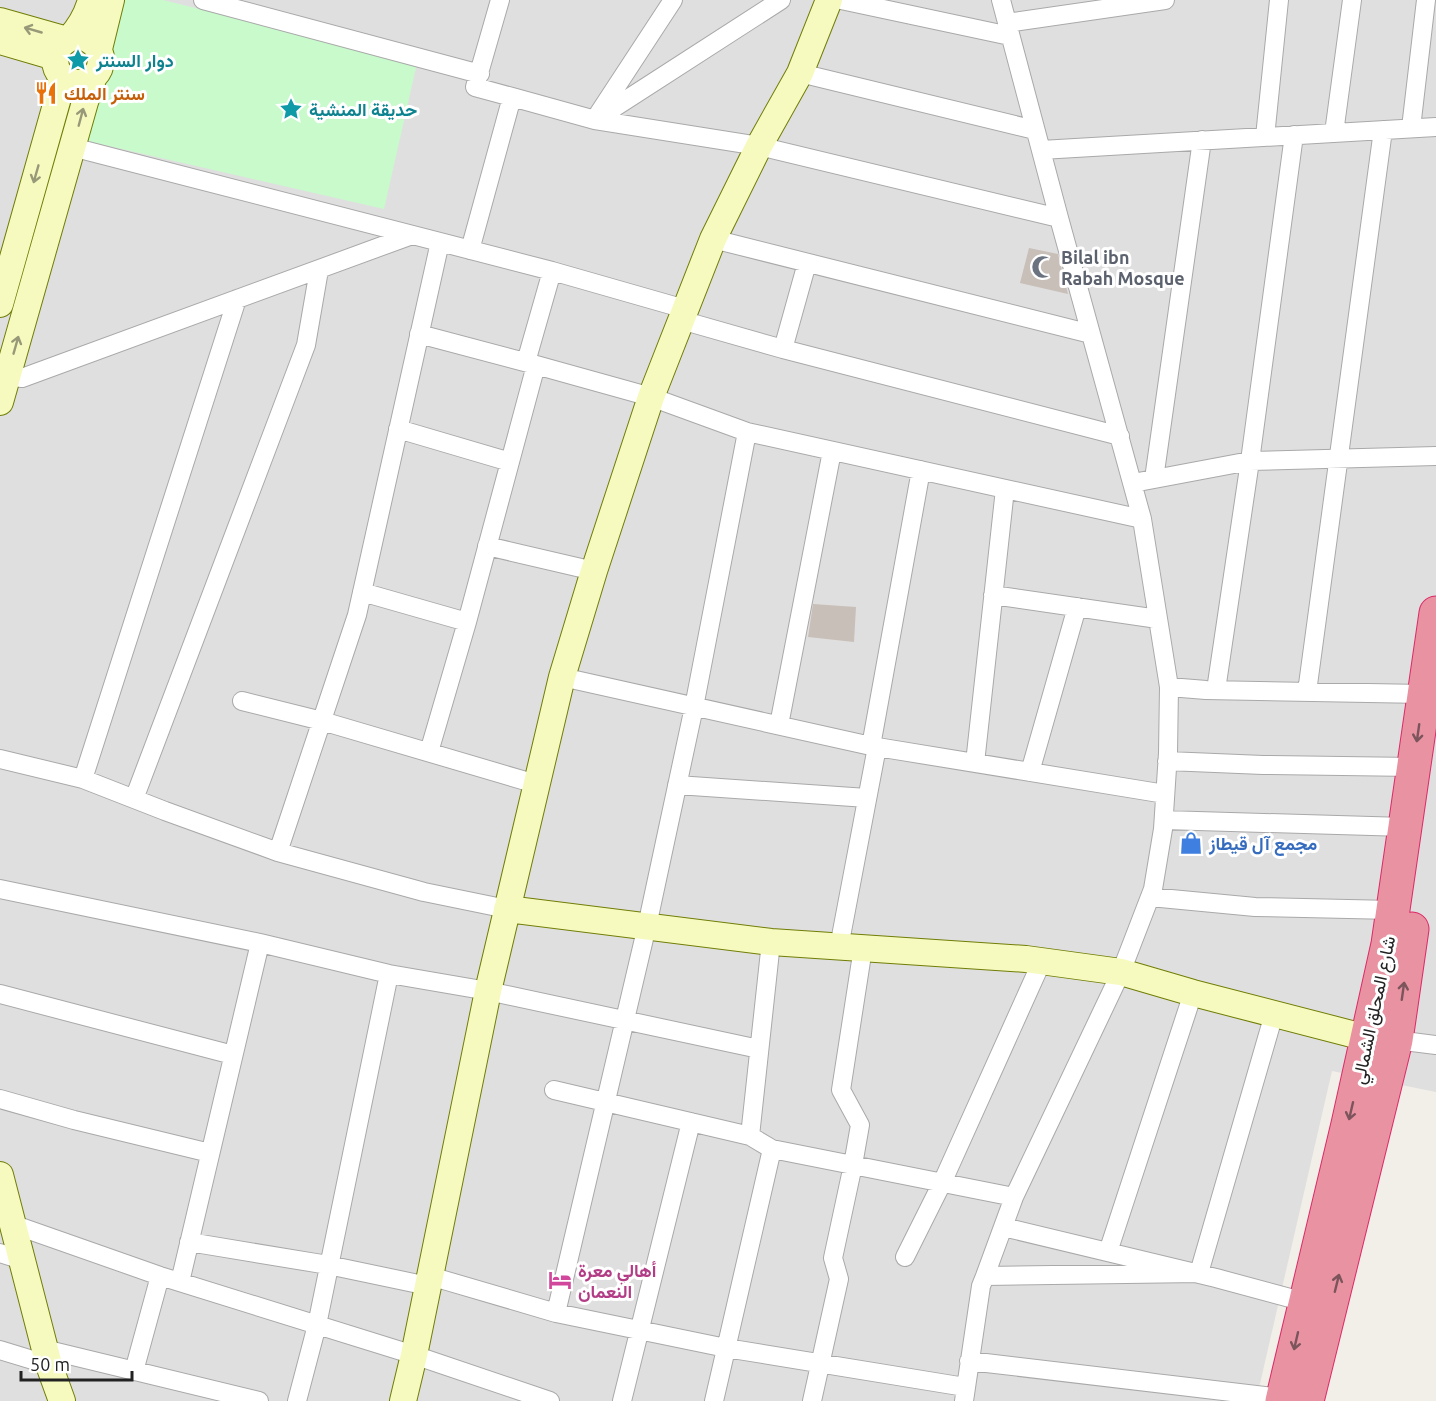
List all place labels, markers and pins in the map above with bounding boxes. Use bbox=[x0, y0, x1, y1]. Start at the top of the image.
place icon: دوار السنتر bbox=[65, 47, 91, 73]
place label: دوار السنتر bbox=[95, 50, 174, 72]
restaurant icon: سنتر الملك bbox=[33, 80, 59, 106]
place label: سنتر الملك bbox=[64, 83, 145, 105]
place icon: حديقة المنشية bbox=[278, 96, 304, 122]
place label: حديقة المنشية bbox=[309, 99, 417, 121]
place label: Bilal ibn Rabah Mosque bbox=[1061, 247, 1185, 288]
mosque icon: Bilal ibn Rabah Mosque bbox=[1030, 254, 1056, 280]
shop icon: مجمع آل قيطاز bbox=[1178, 830, 1204, 856]
place label: مجمع آل قيطاز bbox=[1208, 833, 1317, 856]
place label: أهالي معرة النعمان bbox=[578, 1260, 657, 1302]
hotel icon: أهالي معرة النعمان bbox=[547, 1267, 573, 1293]

